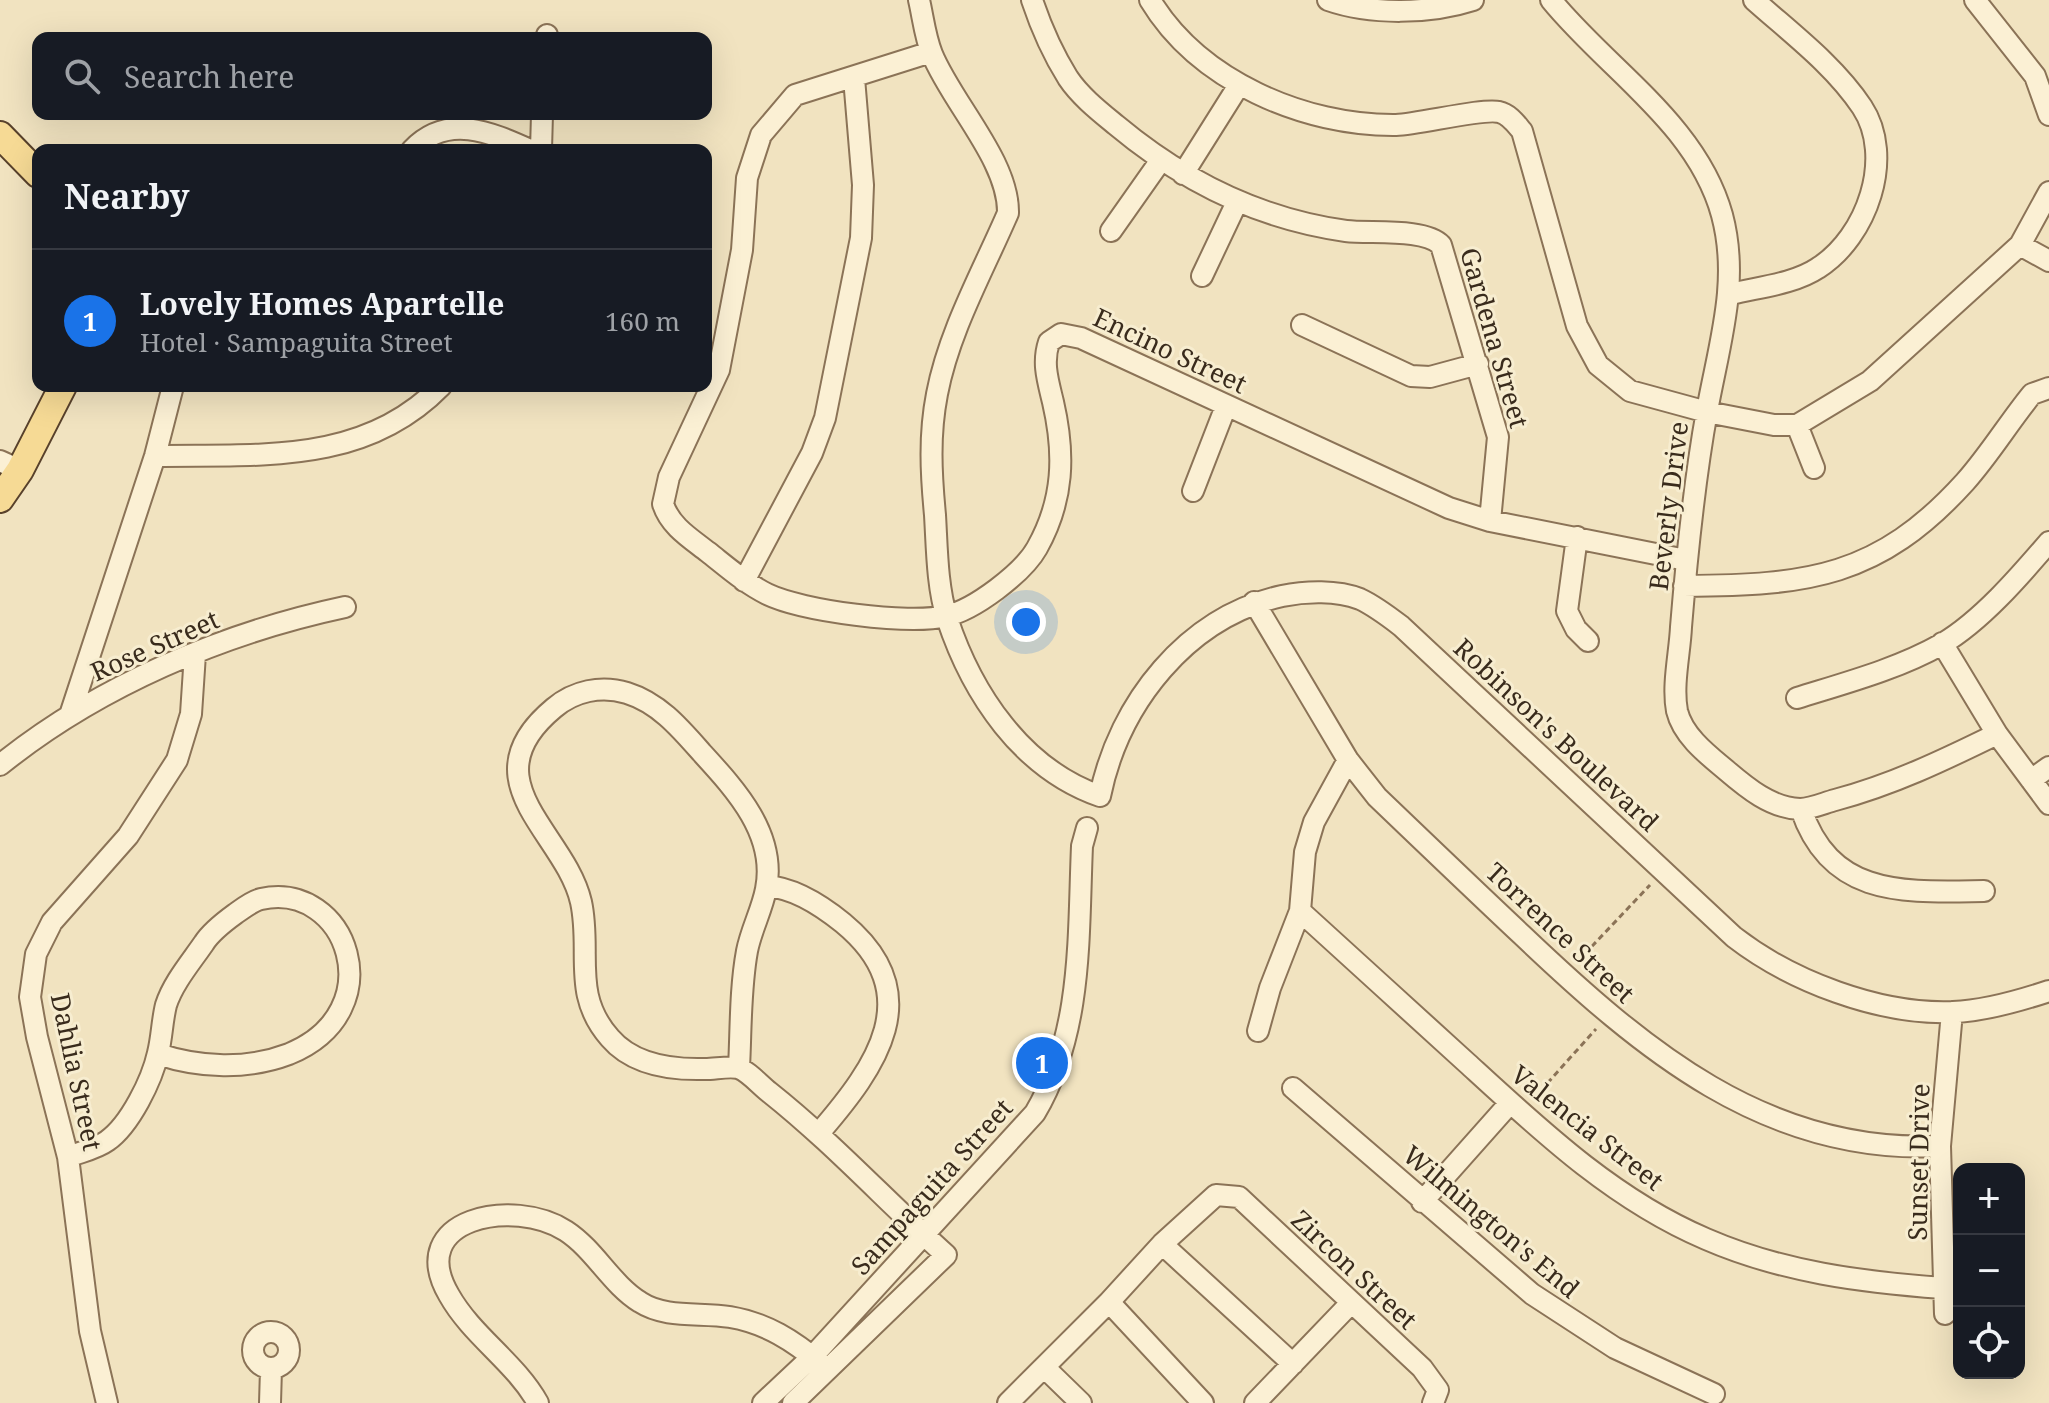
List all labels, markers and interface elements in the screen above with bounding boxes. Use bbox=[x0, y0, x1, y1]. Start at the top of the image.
search box bbox=[32, 32, 712, 120]
icon: search bbox=[60, 54, 104, 98]
text: Search here bbox=[124, 56, 294, 97]
text: Nearby bbox=[64, 173, 190, 219]
street label: Gardena Street bbox=[1452, 243, 1538, 432]
text: Lovely Homes Apartelle bbox=[140, 283, 504, 324]
street label: Encino Street bbox=[1088, 299, 1253, 401]
text: 1 bbox=[83, 303, 97, 339]
text: 160 m bbox=[605, 303, 680, 339]
text: Hotel · Sampaguita Street bbox=[140, 324, 453, 360]
street label: Beverly Drive bbox=[1640, 419, 1696, 592]
street label: Rose Street bbox=[85, 601, 224, 689]
your location bbox=[1006, 602, 1046, 642]
street label: Robinson's Boulevard bbox=[1446, 630, 1667, 839]
street label: Torrence Street bbox=[1479, 854, 1643, 1010]
street label: Dahlia Street bbox=[43, 990, 111, 1154]
pin: 1 bbox=[1016, 1033, 1068, 1093]
street label: Valencia Street bbox=[1504, 1056, 1671, 1198]
street label: Sunset Drive bbox=[1899, 1083, 1937, 1241]
street label: Sampaguita Street bbox=[842, 1090, 1020, 1282]
street label: Wilmington's End bbox=[1396, 1137, 1588, 1306]
map controls bbox=[1953, 1163, 2025, 1379]
button: + bbox=[1953, 1163, 2025, 1235]
street label: Zircon Street bbox=[1284, 1202, 1425, 1337]
button: − bbox=[1953, 1235, 2025, 1307]
button: locate bbox=[1953, 1307, 2025, 1379]

